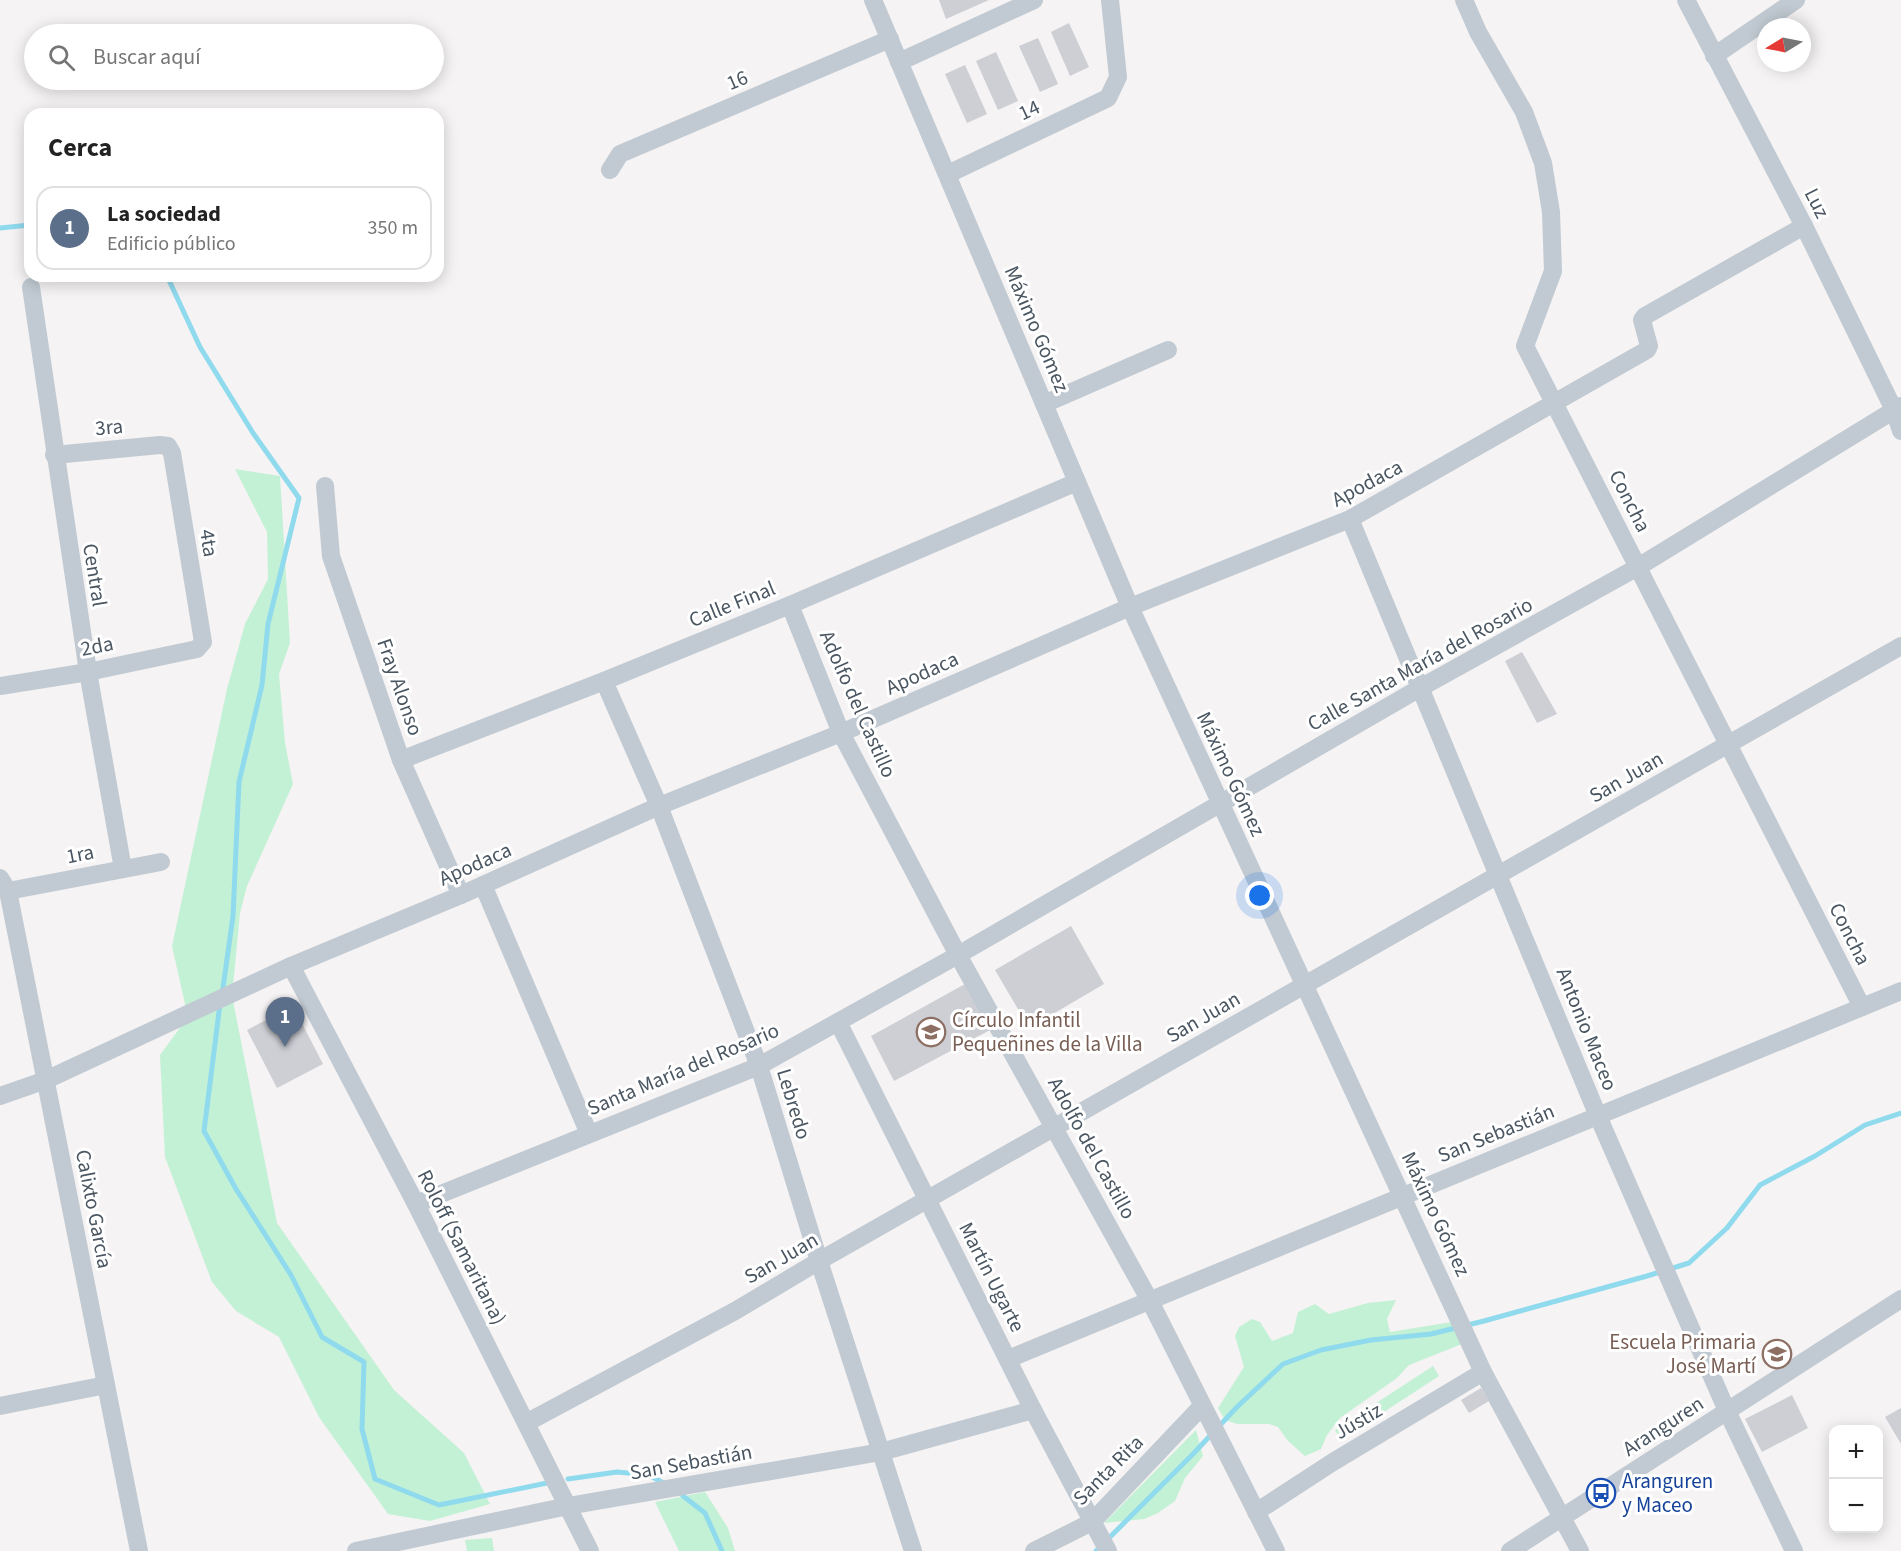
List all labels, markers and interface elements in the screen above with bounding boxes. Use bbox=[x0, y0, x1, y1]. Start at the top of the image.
north arrow bbox=[1757, 18, 1811, 72]
search box bbox=[24, 24, 444, 90]
icon: search bbox=[45, 41, 78, 74]
text: Buscar aquí bbox=[93, 41, 201, 73]
street label: 16 bbox=[722, 62, 752, 98]
street label: 14 bbox=[1013, 92, 1045, 128]
text: Cerca bbox=[48, 129, 112, 166]
street label: Luz bbox=[1797, 183, 1837, 223]
text: La sociedad bbox=[107, 198, 221, 230]
text: 1 bbox=[64, 214, 75, 242]
text: 350 m bbox=[368, 214, 418, 242]
text: Edificio público bbox=[107, 230, 236, 258]
street label: Máximo Gómez bbox=[997, 261, 1077, 397]
street label: 3ra bbox=[94, 411, 124, 443]
street label: Apodaca bbox=[1326, 452, 1408, 514]
street label: Concha bbox=[1602, 465, 1658, 537]
street label: 4ta bbox=[192, 527, 226, 559]
street label: Central bbox=[75, 541, 115, 609]
street label: Calle Final bbox=[684, 573, 780, 635]
street label: Calle Santa María del Rosario bbox=[1302, 589, 1538, 739]
street label: Adolfo del Castillo bbox=[812, 626, 904, 782]
street label: 2da bbox=[78, 628, 116, 664]
street label: Fray Alonso bbox=[369, 634, 431, 740]
street label: Apodaca bbox=[881, 644, 963, 702]
street label: Máximo Gómez bbox=[1189, 707, 1273, 841]
street label: San Juan bbox=[1583, 744, 1669, 810]
street label: Apodaca bbox=[434, 835, 516, 893]
street label: 1ra bbox=[63, 837, 97, 871]
your location bbox=[1245, 881, 1274, 910]
street label: Concha bbox=[1822, 898, 1878, 970]
street label: Antonio Maceo bbox=[1549, 963, 1625, 1095]
street label: San Juan bbox=[1160, 984, 1246, 1050]
pin: 1 bbox=[266, 998, 304, 1047]
place label: Círculo Infantil Pequeñines de la Villa bbox=[952, 1005, 1143, 1059]
street label: Santa María del Rosario bbox=[582, 1015, 784, 1123]
school or university icon: Círculo Infantil Pequeñines de la Villa bbox=[915, 1016, 947, 1048]
street label: Lebredo bbox=[769, 1065, 819, 1143]
street label: Adolfo del Castillo bbox=[1041, 1072, 1143, 1224]
street label: San Sebastián bbox=[1433, 1096, 1559, 1170]
street label: Calixto García bbox=[68, 1147, 120, 1271]
street label: Máximo Gómez bbox=[1394, 1147, 1478, 1281]
street label: Roloff (Samaritana) bbox=[410, 1164, 514, 1330]
street label: Martín Ugarte bbox=[951, 1217, 1033, 1337]
street label: San Juan bbox=[738, 1225, 824, 1291]
place label: Escuela Primaria José Martí bbox=[1609, 1327, 1757, 1381]
school or university icon: Escuela Primaria José Martí bbox=[1761, 1338, 1793, 1370]
street label: Aranguren bbox=[1617, 1389, 1709, 1463]
street label: Jústiz bbox=[1328, 1395, 1388, 1447]
map controls bbox=[1829, 1425, 1883, 1533]
button: + bbox=[1829, 1425, 1883, 1479]
street label: Santa Rita bbox=[1066, 1428, 1150, 1512]
street label: San Sebastián bbox=[627, 1436, 755, 1488]
place label: Aranguren y Maceo bbox=[1622, 1466, 1713, 1520]
bus stop icon: Aranguren y Maceo bbox=[1585, 1477, 1617, 1509]
button: − bbox=[1829, 1479, 1883, 1533]

